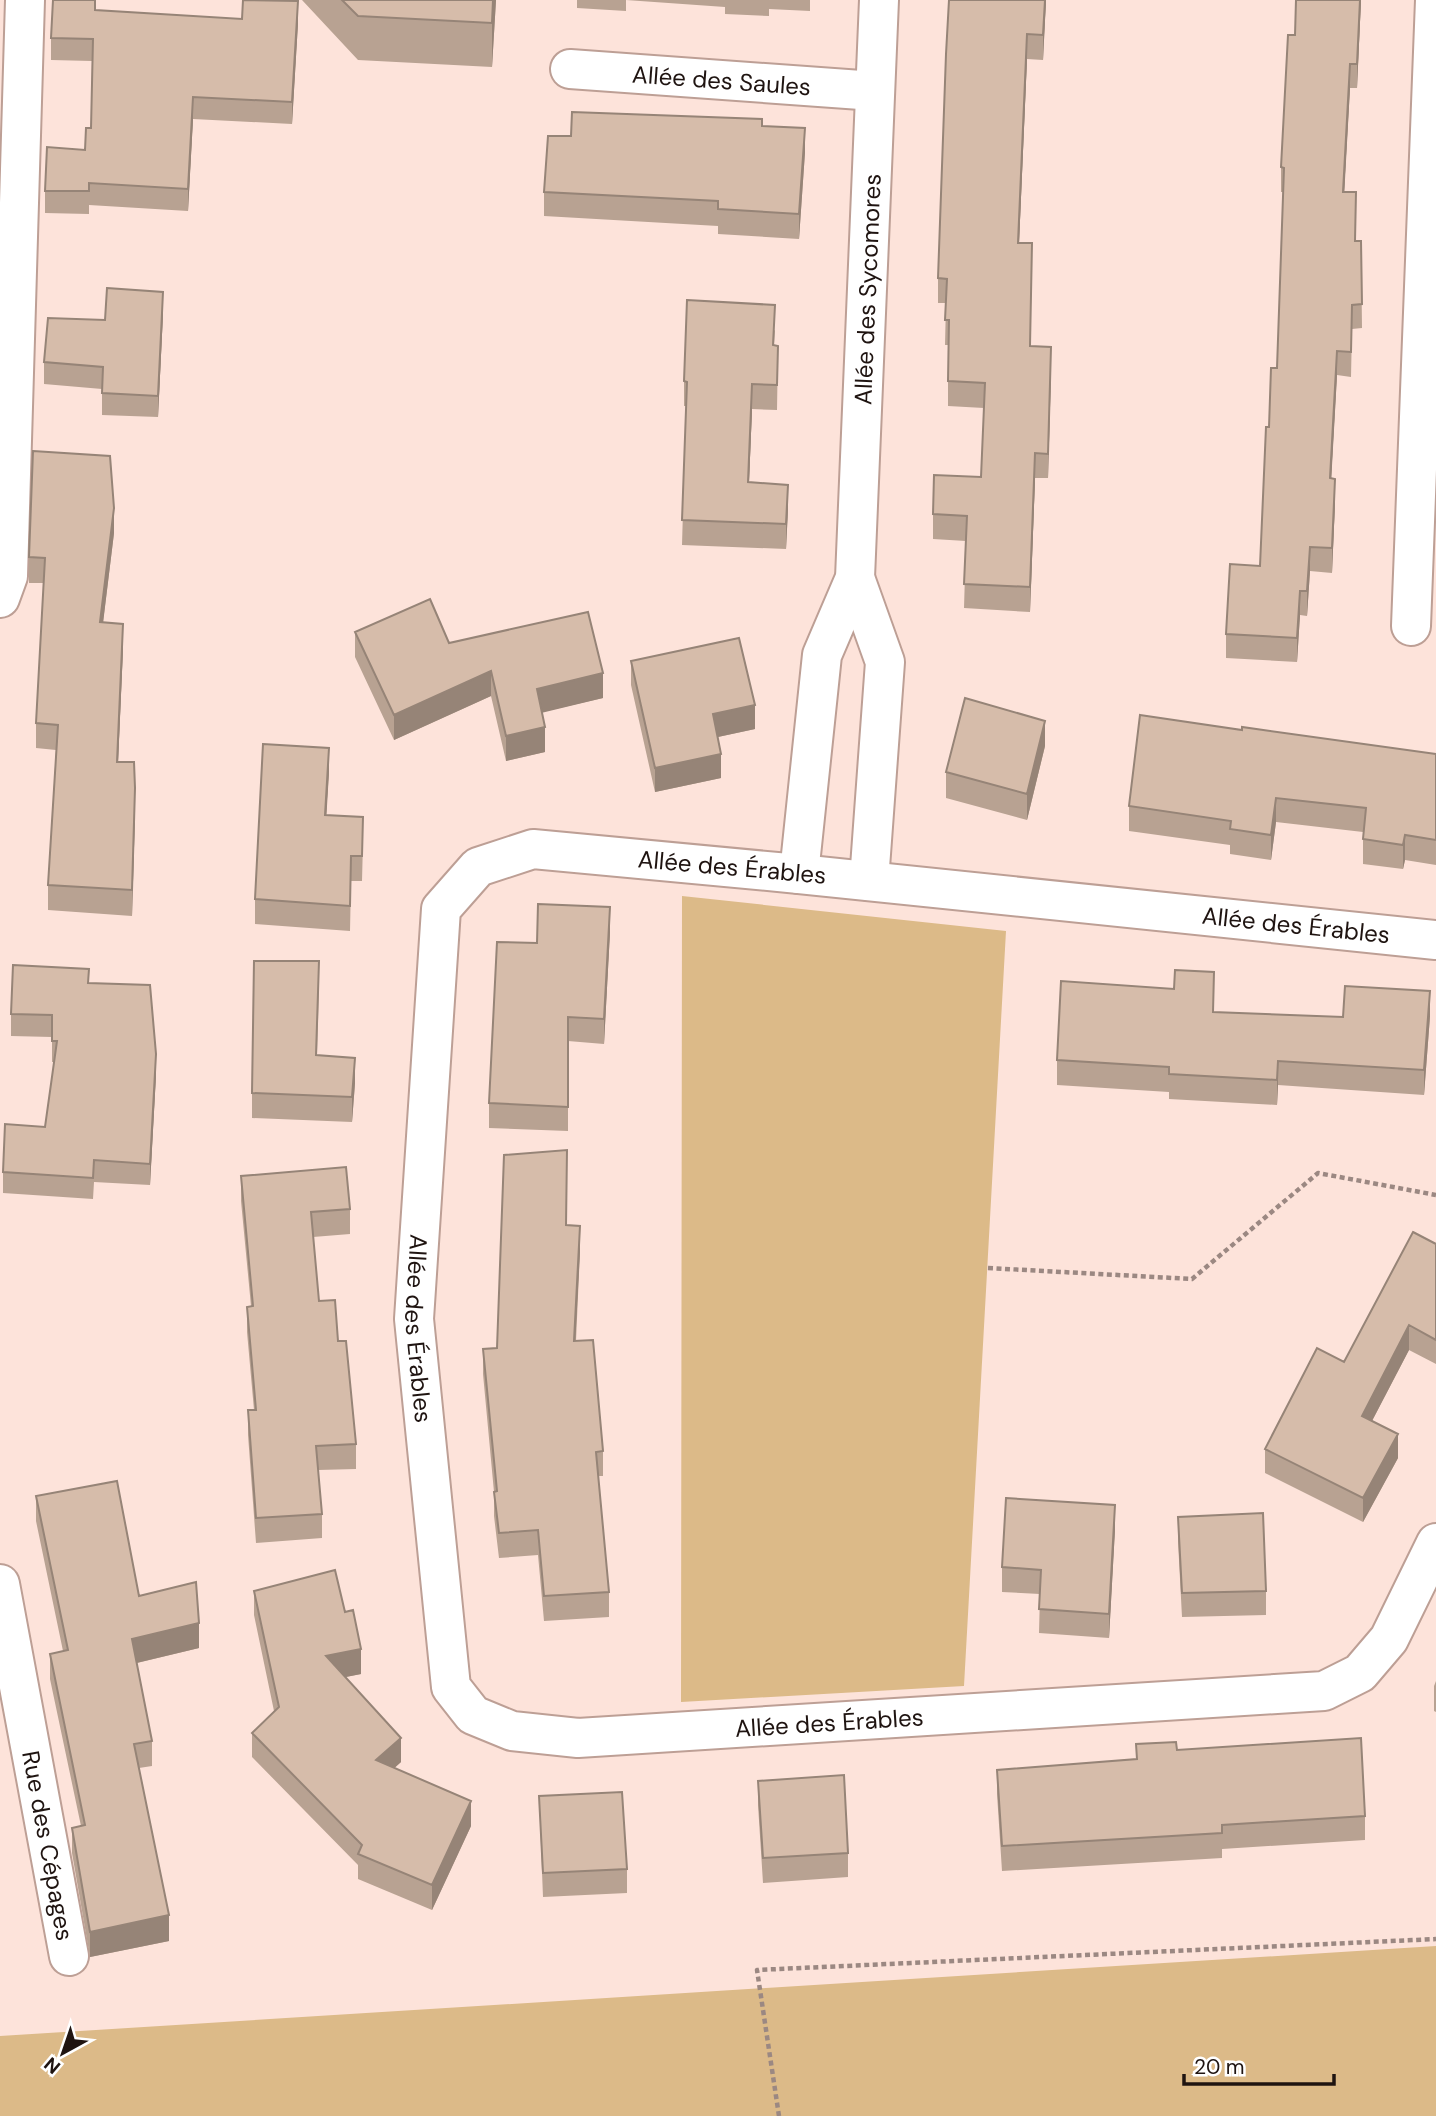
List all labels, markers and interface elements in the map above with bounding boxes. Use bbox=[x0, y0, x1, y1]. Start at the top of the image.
street label: Allée des Saules bbox=[631, 58, 812, 102]
street label: Allée des Sycomores bbox=[847, 173, 887, 405]
street label: Allée des Érables bbox=[637, 843, 827, 891]
street label: Allée des Érables bbox=[1200, 900, 1392, 950]
street label: Allée des Érables bbox=[398, 1233, 440, 1424]
street label: Allée des Érables bbox=[734, 1701, 925, 1744]
street label: Rue des Cépages bbox=[16, 1748, 81, 1943]
north arrow bbox=[28, 2018, 98, 2088]
scale bar bbox=[1184, 2042, 1334, 2086]
text: N bbox=[39, 2052, 66, 2080]
text: 20 m bbox=[1194, 2053, 1245, 2081]

